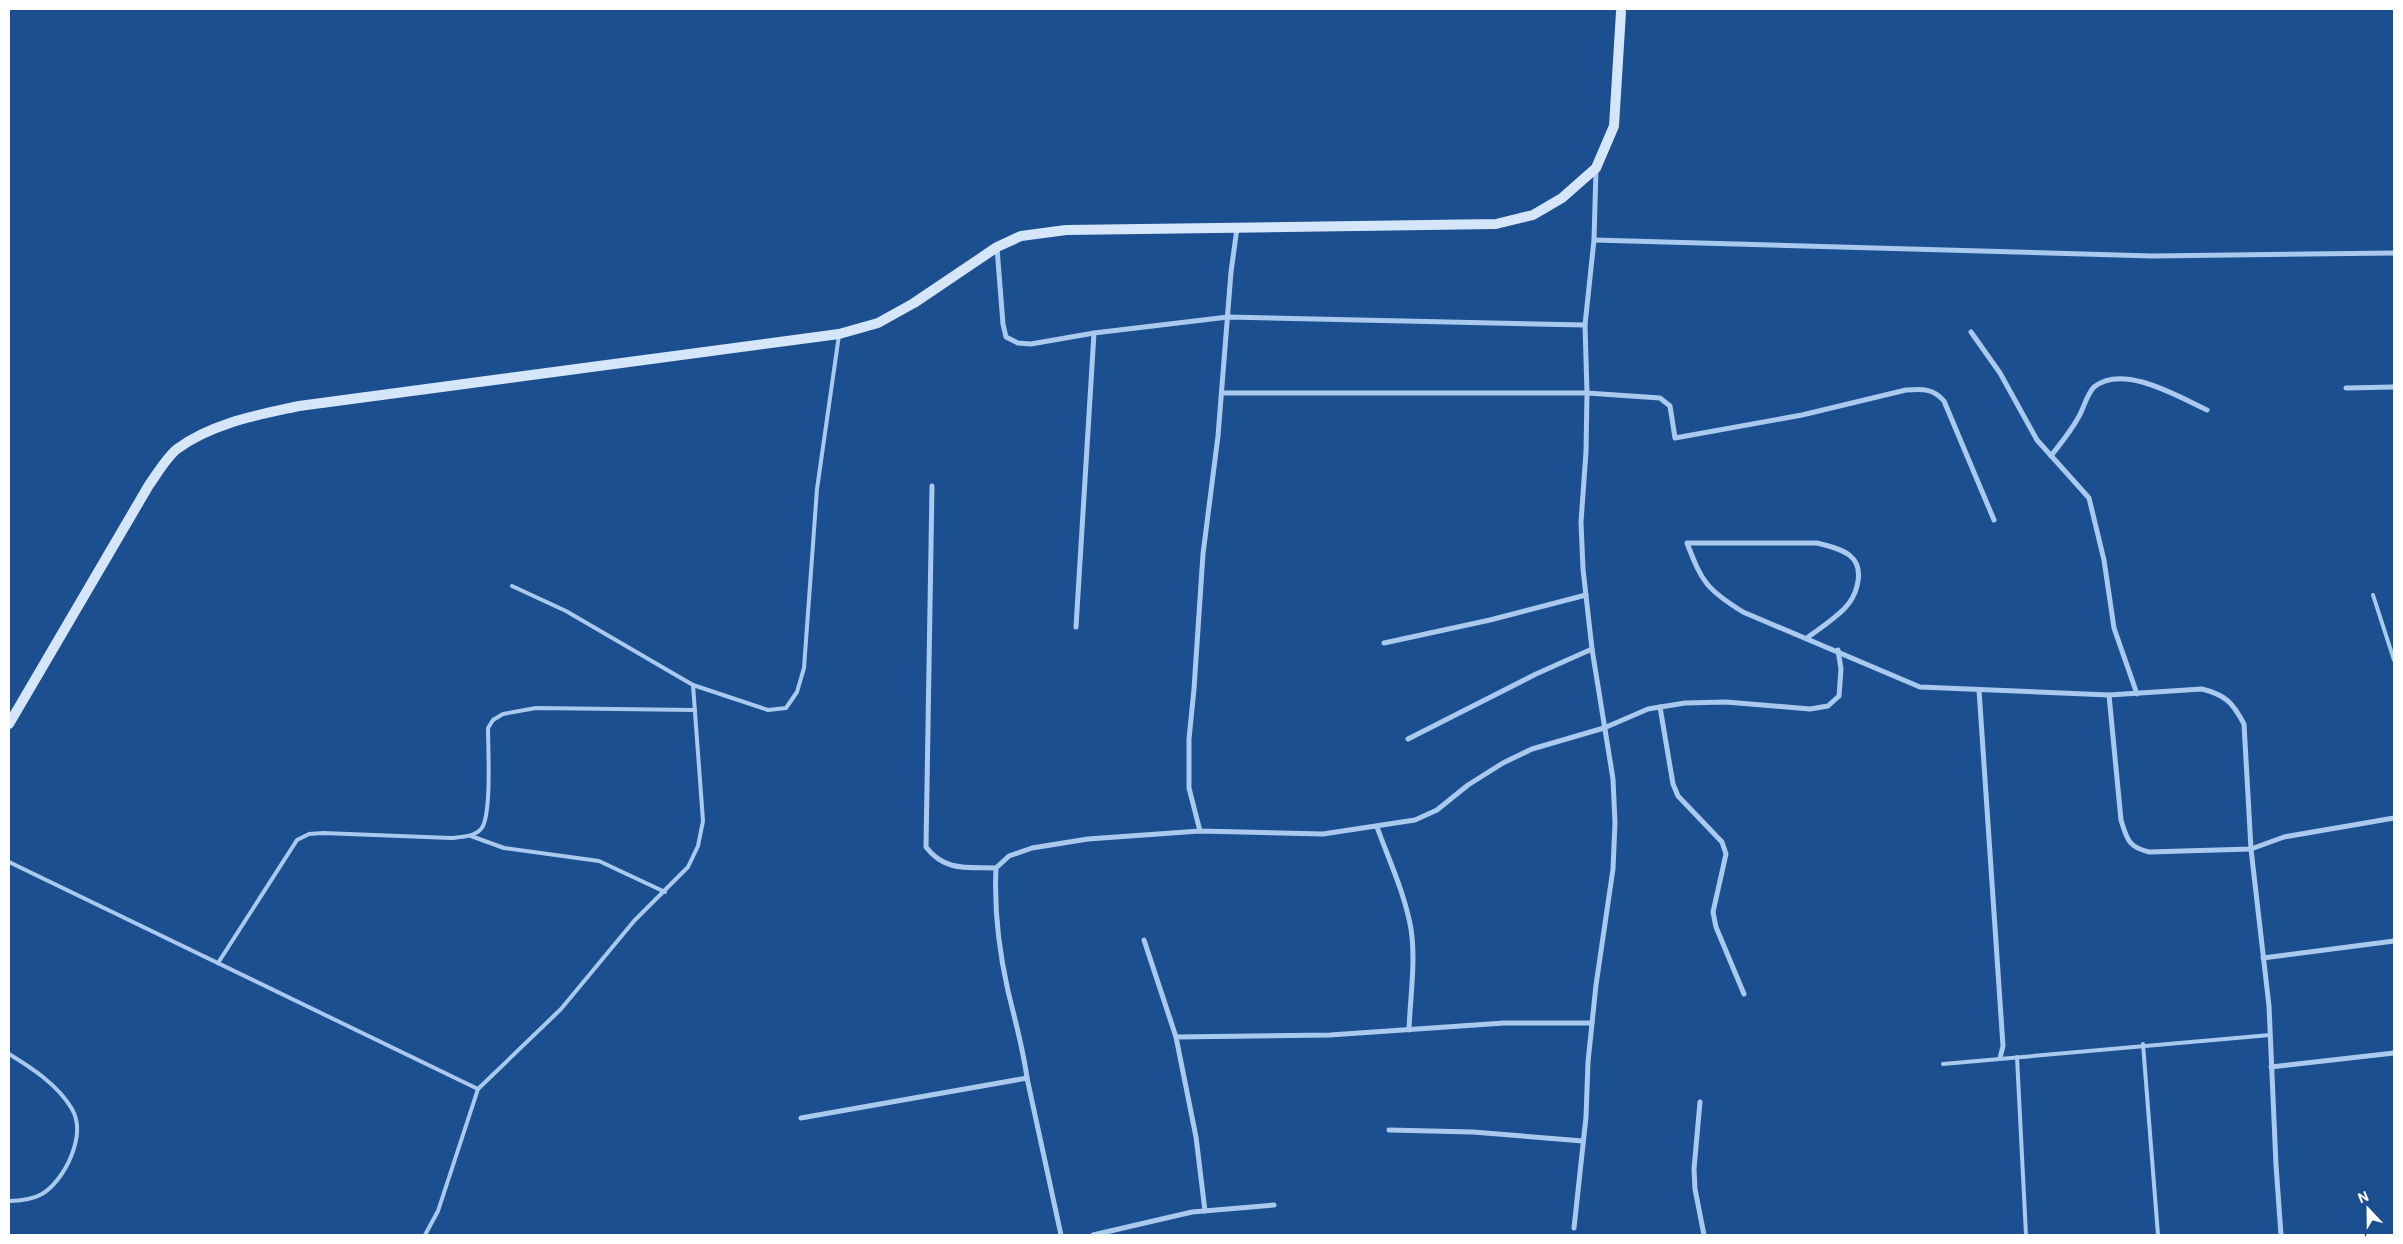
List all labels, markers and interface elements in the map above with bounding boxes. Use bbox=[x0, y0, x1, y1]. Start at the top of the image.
north arrow bbox=[2343, 1184, 2393, 1234]
text: N bbox=[2356, 1188, 2371, 1206]

